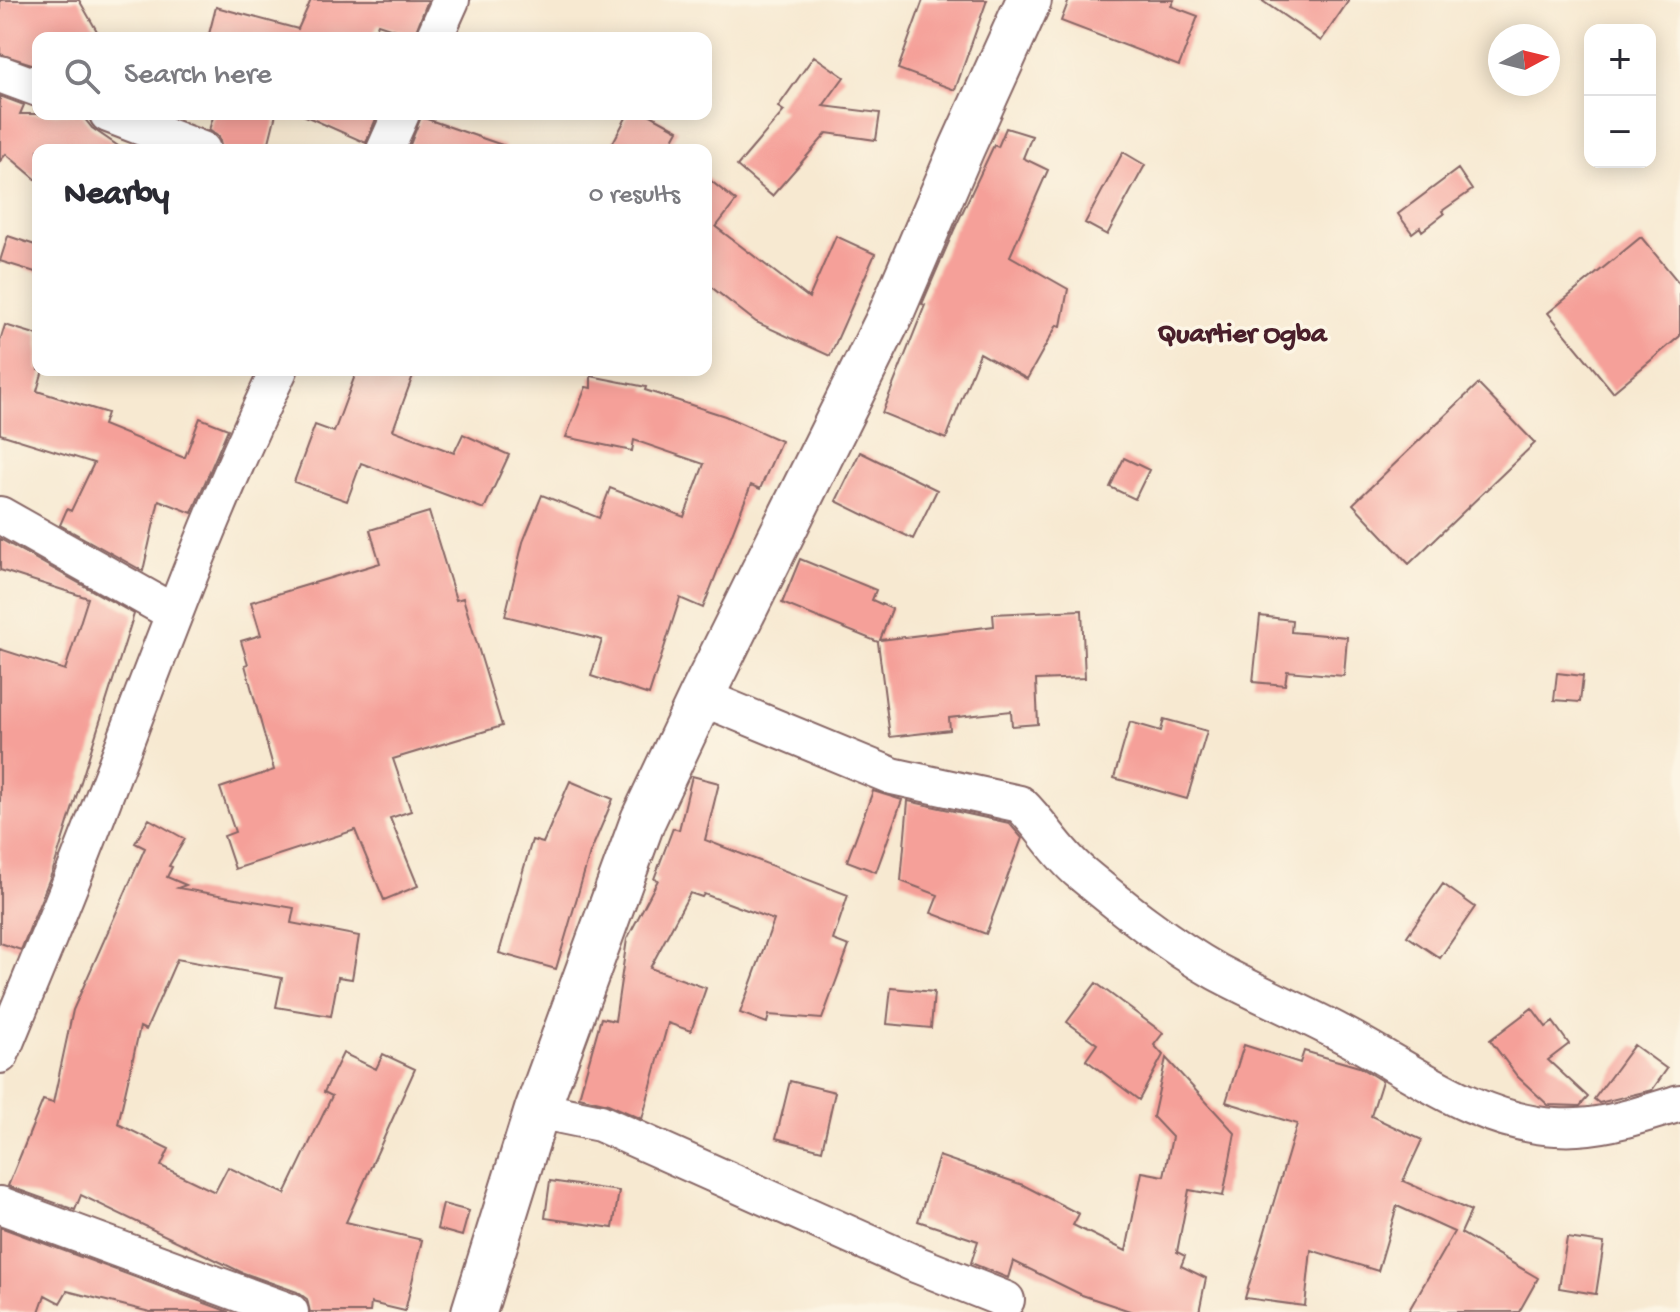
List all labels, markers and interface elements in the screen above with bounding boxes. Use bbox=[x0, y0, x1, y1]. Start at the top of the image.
north arrow bbox=[1488, 24, 1560, 96]
map controls bbox=[1584, 24, 1656, 168]
button: + bbox=[1584, 24, 1656, 96]
search box bbox=[32, 32, 712, 120]
icon: search bbox=[60, 54, 104, 98]
text: Search here bbox=[124, 59, 272, 94]
button: − bbox=[1584, 96, 1656, 168]
text: Nearby bbox=[64, 176, 169, 216]
text: 0 results bbox=[589, 181, 680, 212]
district label: Quartier Ogba bbox=[1157, 319, 1328, 352]

